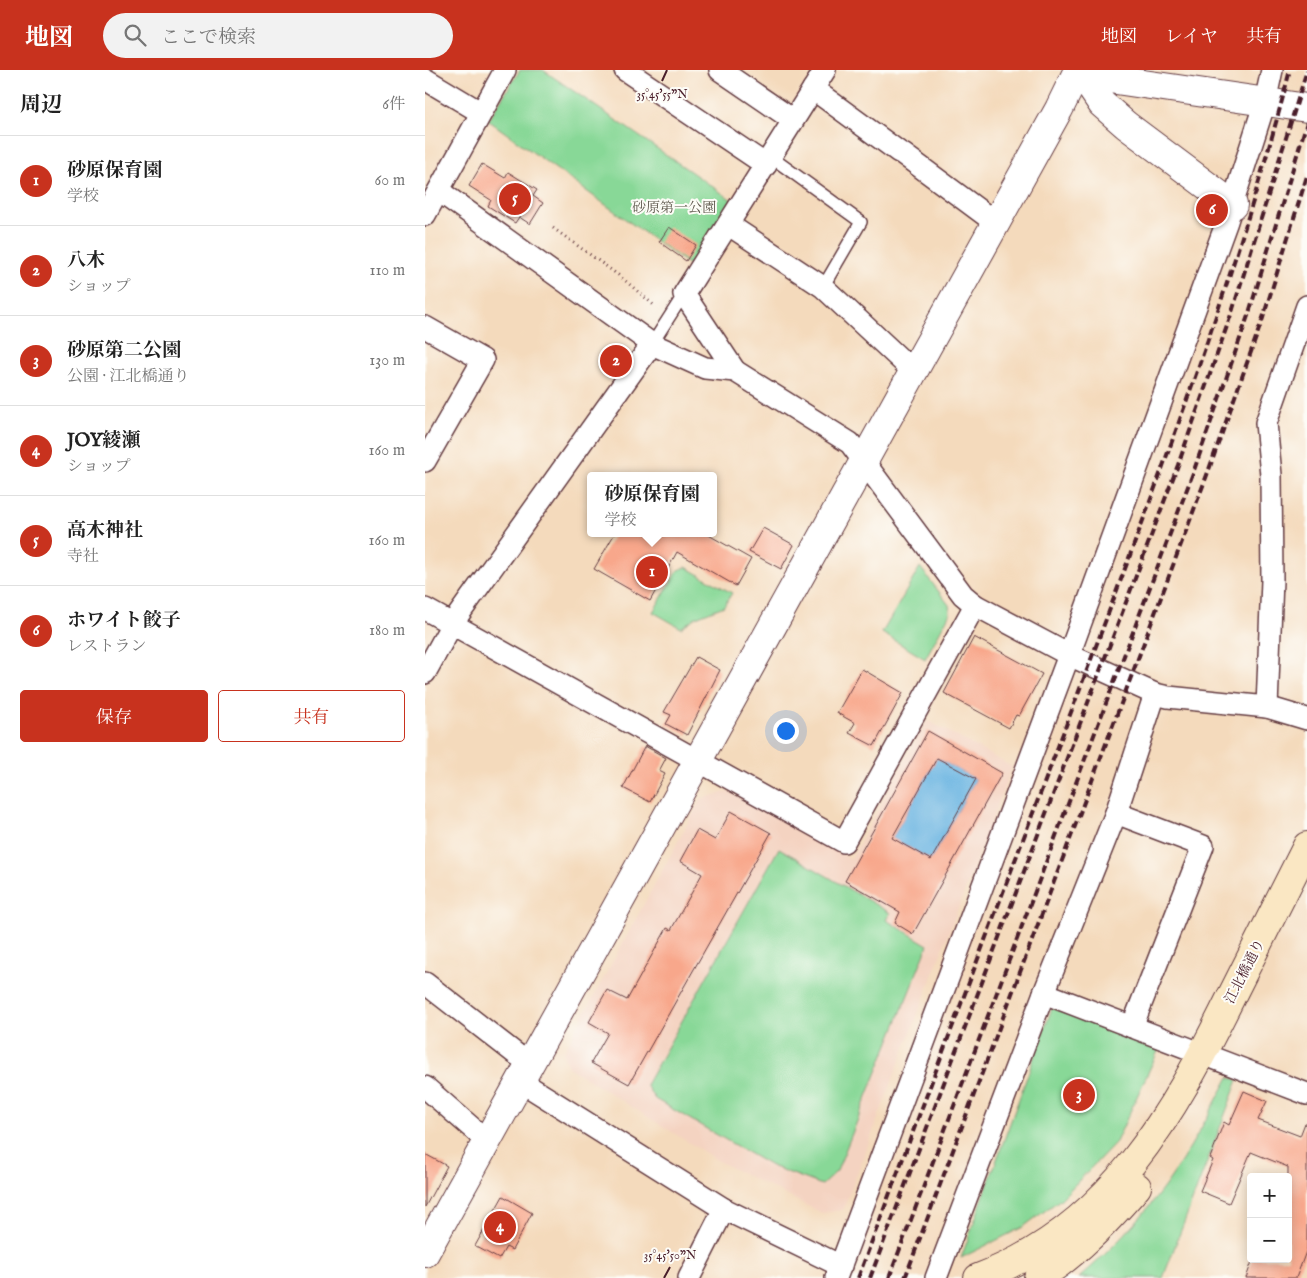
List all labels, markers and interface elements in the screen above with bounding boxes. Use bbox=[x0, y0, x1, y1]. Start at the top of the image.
search box bbox=[103, 13, 453, 58]
icon: search bbox=[121, 21, 149, 49]
text: 地図 bbox=[25, 23, 73, 54]
text: ここで検索 bbox=[161, 26, 256, 50]
text: 地図 bbox=[1101, 26, 1137, 49]
text: レイヤ bbox=[1165, 26, 1218, 49]
text: 共有 bbox=[1246, 26, 1282, 49]
text: 35°45'55"N bbox=[636, 87, 688, 102]
text: 周辺 bbox=[20, 92, 62, 119]
text: 6件 bbox=[382, 95, 405, 115]
text: 砂原保育園 bbox=[67, 159, 162, 183]
text: 1 bbox=[33, 171, 39, 191]
text: 60 m bbox=[375, 171, 405, 191]
pin: 5 bbox=[499, 180, 531, 218]
text: 学校 bbox=[67, 187, 99, 207]
pin: 6 bbox=[1196, 191, 1228, 229]
park label: 砂原第一公園 bbox=[632, 199, 716, 217]
text: 八木 bbox=[67, 249, 105, 273]
text: 2 bbox=[32, 261, 40, 281]
text: 110 m bbox=[369, 261, 405, 281]
text: ショップ bbox=[67, 277, 131, 297]
text: 砂原第二公園 bbox=[67, 339, 181, 363]
pin: 2 bbox=[600, 342, 632, 380]
text: 3 bbox=[33, 351, 39, 371]
text: 130 m bbox=[369, 351, 405, 371]
text: 公園 · 江北橋通り bbox=[67, 367, 190, 387]
text: JOY綾瀬 bbox=[67, 429, 141, 453]
text: 4 bbox=[32, 441, 40, 461]
text: 160 m bbox=[369, 441, 405, 461]
text: ショップ bbox=[67, 457, 131, 477]
popup bbox=[587, 472, 717, 537]
text: 砂原保育園 bbox=[604, 483, 700, 507]
text: 学校 bbox=[604, 511, 637, 531]
text: 高木神社 bbox=[67, 519, 143, 543]
text: 5 bbox=[33, 531, 39, 551]
text: 160 m bbox=[369, 531, 405, 551]
text: 寺社 bbox=[67, 547, 99, 567]
pin: 1 bbox=[636, 553, 668, 591]
text: ホワイト餃子 bbox=[67, 609, 180, 633]
text: 6 bbox=[33, 621, 39, 641]
text: 180 m bbox=[369, 621, 405, 641]
text: レストラン bbox=[67, 637, 147, 657]
button: 保存 bbox=[20, 690, 208, 742]
button: 共有 bbox=[218, 690, 405, 742]
your location bbox=[773, 718, 799, 744]
street label: 江北橋通り bbox=[1221, 936, 1269, 1007]
pin: 3 bbox=[1063, 1076, 1095, 1114]
map controls bbox=[1247, 1173, 1292, 1263]
button: + bbox=[1247, 1173, 1292, 1218]
pin: 4 bbox=[484, 1208, 516, 1246]
button: − bbox=[1247, 1218, 1292, 1263]
text: 35°45'50"N bbox=[644, 1248, 697, 1263]

